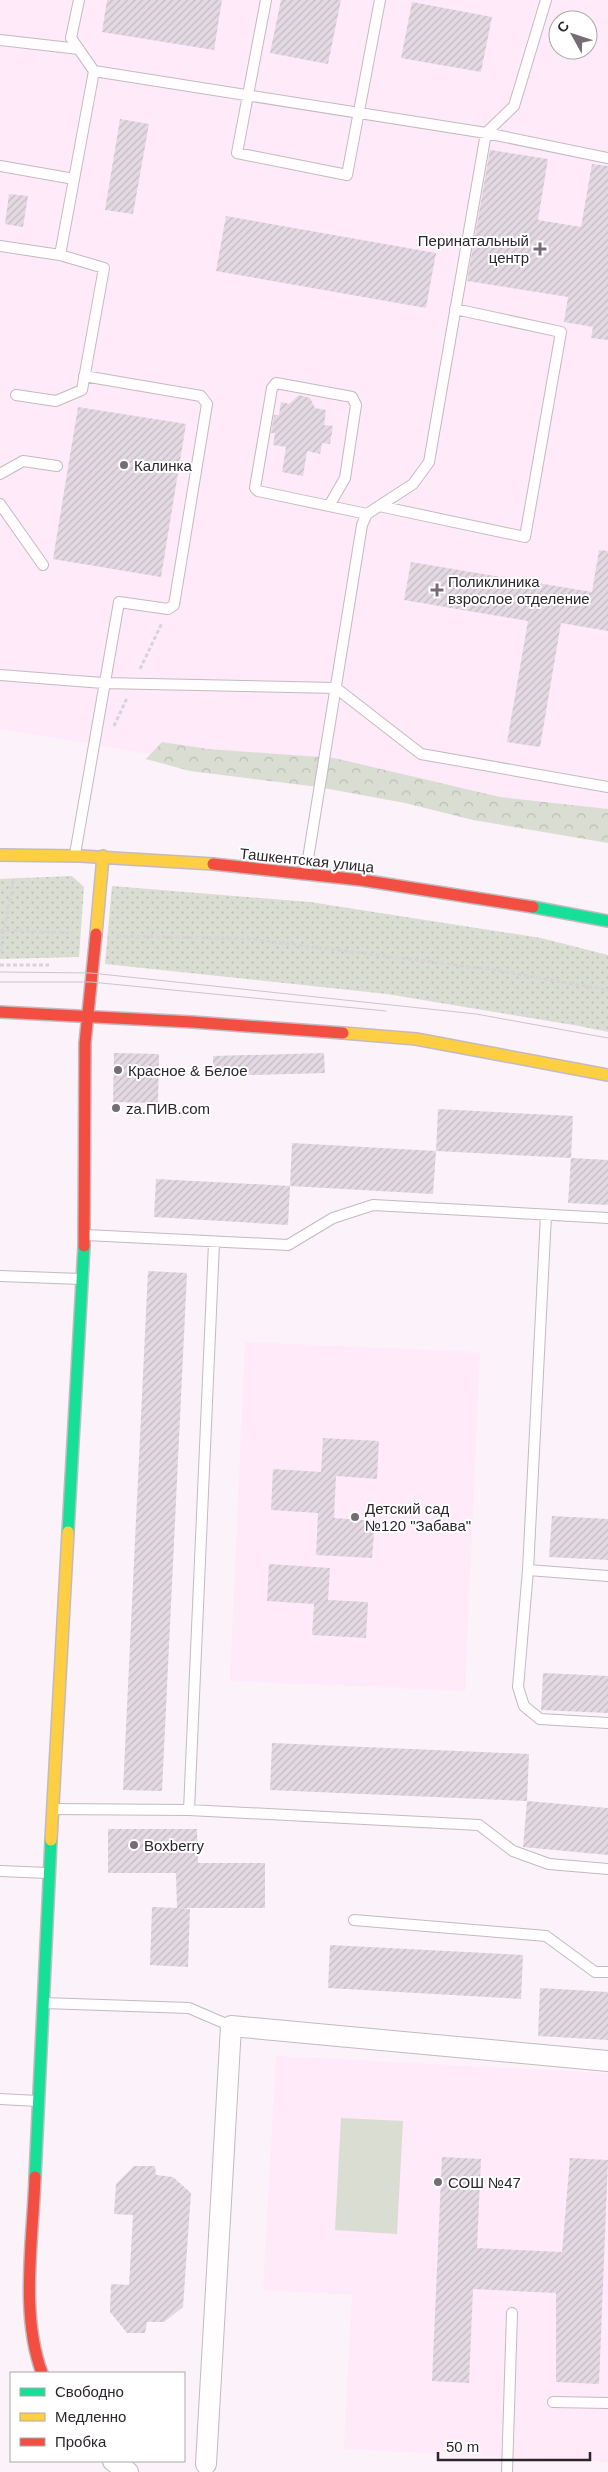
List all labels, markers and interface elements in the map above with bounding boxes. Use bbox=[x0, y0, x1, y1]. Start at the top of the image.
north arrow bbox=[548, 10, 598, 60]
text: С bbox=[554, 18, 572, 36]
place label: Перинатальный центр bbox=[418, 232, 529, 266]
marker: Перинатальный центр bbox=[533, 242, 547, 256]
place label: Калинка bbox=[134, 457, 192, 474]
marker: Калинка bbox=[118, 459, 130, 471]
place label: Поликлиника взрослое отделение bbox=[448, 573, 590, 607]
marker: Поликлиника взрослое отделение bbox=[430, 583, 444, 597]
street label: Ташкентская улица bbox=[239, 844, 376, 876]
place label: Красное & Белое bbox=[128, 1062, 248, 1079]
marker: Красное & Белое bbox=[112, 1064, 124, 1076]
place label: za.ПИВ.com bbox=[126, 1100, 210, 1117]
marker: za.ПИВ.com bbox=[110, 1102, 122, 1114]
place label: Детский сад №120 "Забава" bbox=[365, 1500, 471, 1534]
marker: Детский сад №120 "Забава" bbox=[349, 1511, 361, 1523]
place label: Boxberry bbox=[144, 1837, 205, 1854]
marker: Boxberry bbox=[128, 1839, 140, 1851]
place label: СОШ №47 bbox=[448, 2174, 521, 2191]
marker: СОШ №47 bbox=[432, 2176, 444, 2188]
legend bbox=[10, 2372, 185, 2462]
text: Свободно bbox=[55, 2383, 124, 2400]
text: Медленно bbox=[55, 2408, 126, 2425]
scale bar bbox=[438, 2430, 590, 2462]
text: Пробка bbox=[55, 2433, 107, 2450]
text: 50 m bbox=[446, 2438, 479, 2455]

